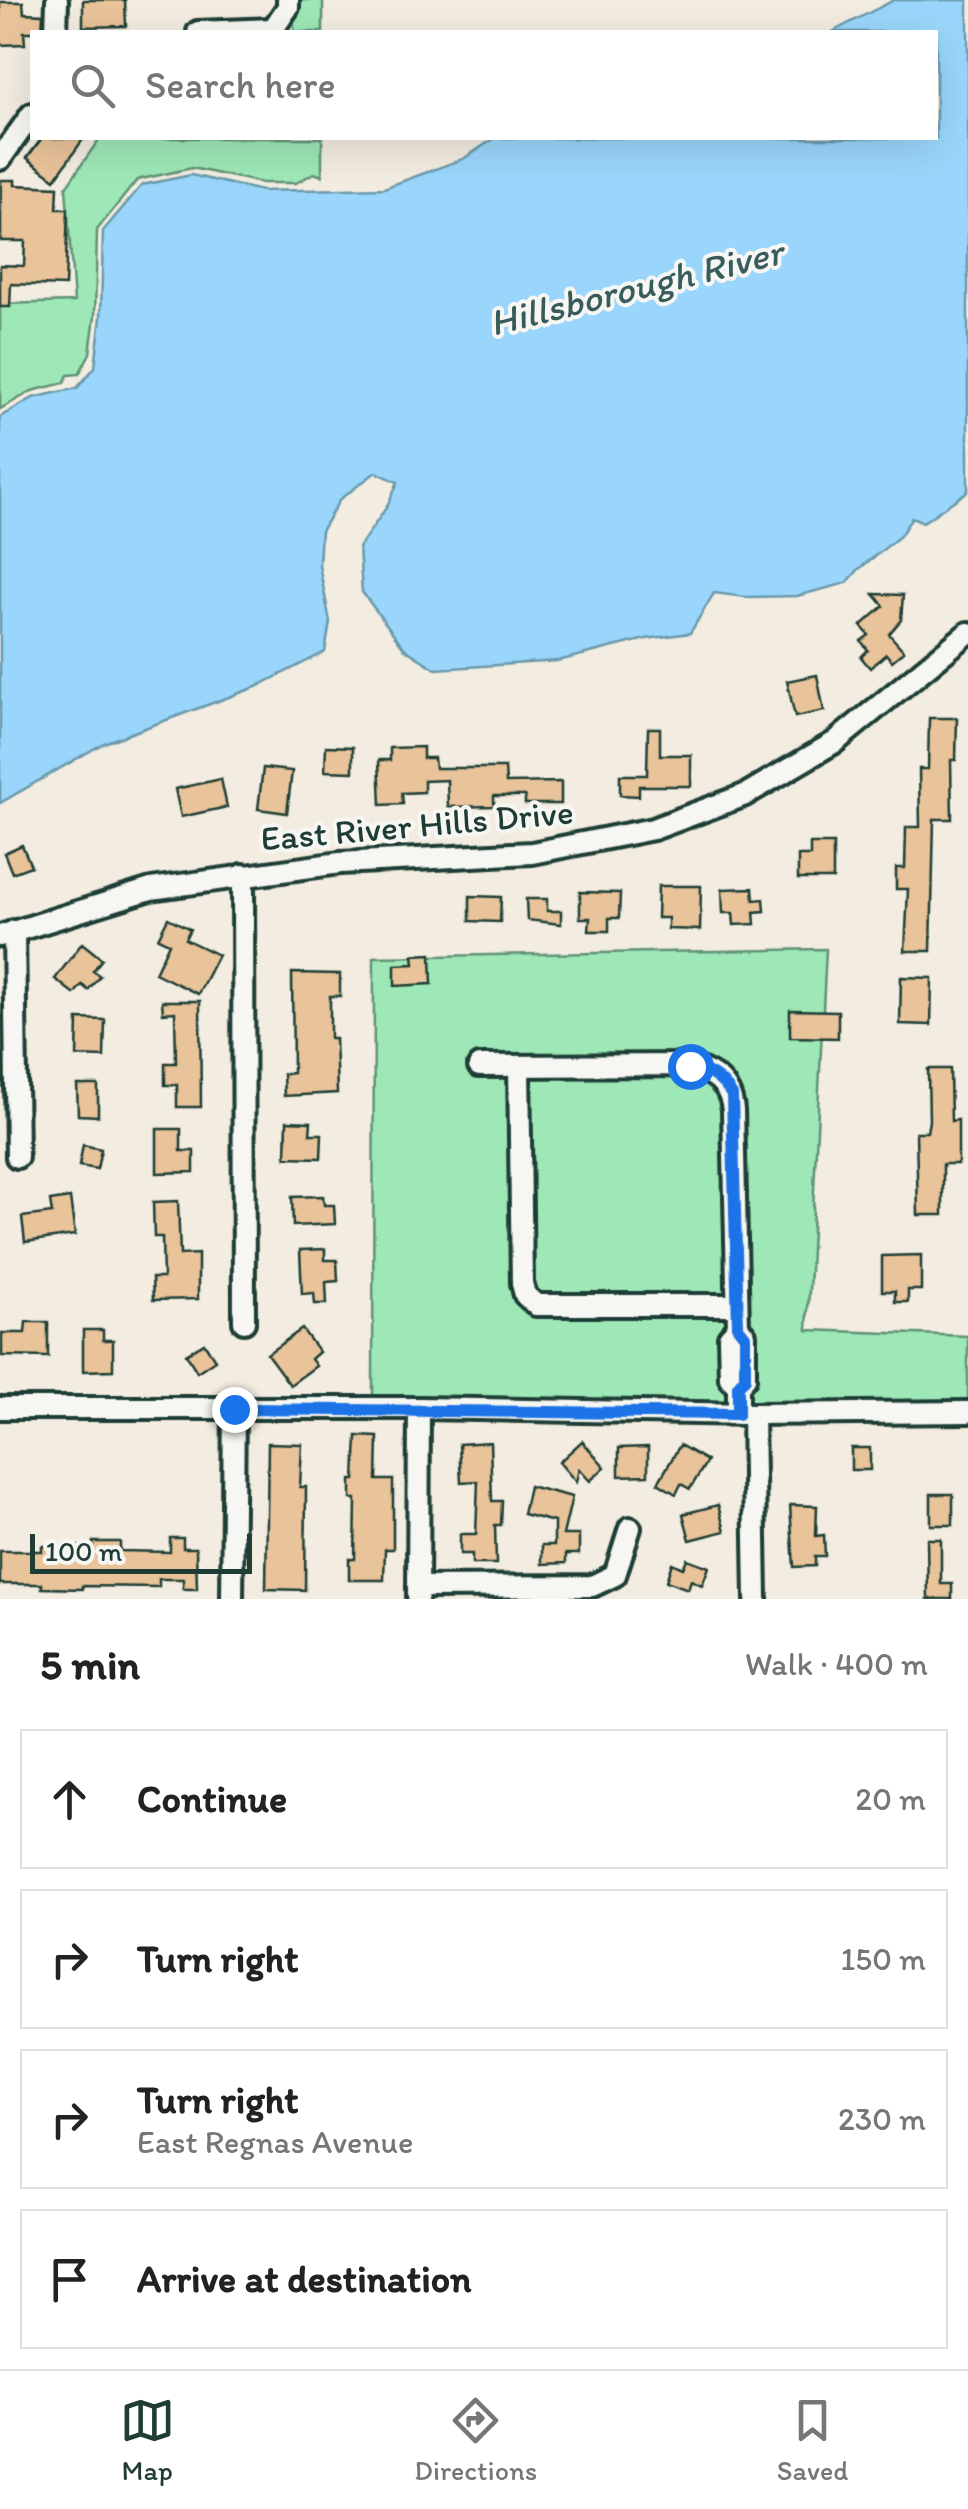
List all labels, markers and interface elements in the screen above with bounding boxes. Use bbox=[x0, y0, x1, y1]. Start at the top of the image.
search box bbox=[30, 30, 938, 140]
icon: search bbox=[65, 58, 120, 113]
text: Search here bbox=[145, 62, 336, 108]
water label: Hillsborough River bbox=[485, 227, 791, 346]
street label: East River Hills Drive bbox=[259, 790, 575, 860]
route start bbox=[668, 1044, 714, 1090]
route end bbox=[212, 1387, 258, 1433]
scale bar bbox=[30, 1529, 252, 1574]
text: 100 m bbox=[45, 1534, 122, 1568]
text: 5 min bbox=[40, 1639, 140, 1690]
text: Walk · 400 m bbox=[745, 1645, 928, 1683]
icon: ahead bbox=[42, 1772, 97, 1827]
text: Continue bbox=[137, 1776, 287, 1822]
text: 20 m bbox=[855, 1780, 926, 1818]
icon: right bbox=[42, 1932, 97, 1987]
text: Turn right bbox=[137, 1936, 299, 1982]
text: 150 m bbox=[841, 1940, 926, 1978]
text: Turn right bbox=[137, 2077, 299, 2123]
icon: right bbox=[42, 2092, 97, 2147]
text: 230 m bbox=[838, 2100, 926, 2138]
text: East Regnas Avenue bbox=[137, 2123, 413, 2161]
icon: arrive bbox=[42, 2252, 97, 2307]
text: Arrive at destination bbox=[137, 2256, 472, 2302]
tab: Map bbox=[120, 2393, 175, 2487]
tab: Directions bbox=[414, 2393, 537, 2487]
tab: Saved bbox=[777, 2393, 848, 2487]

